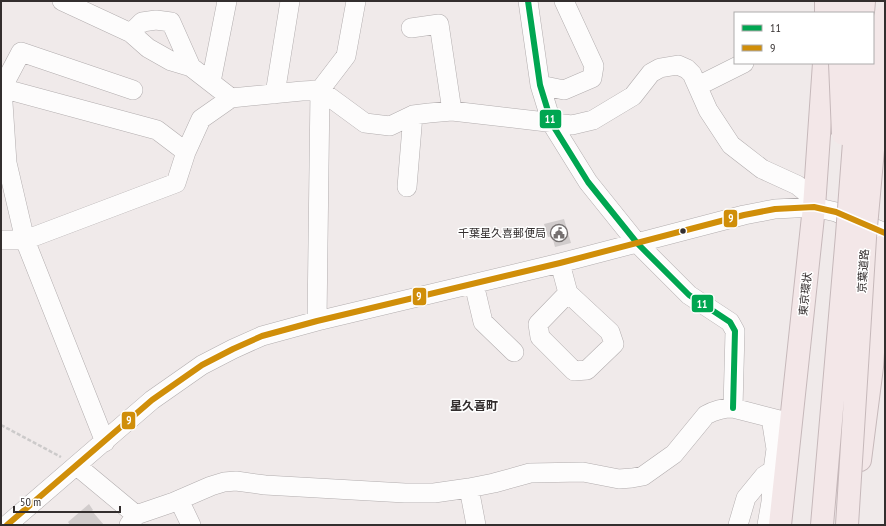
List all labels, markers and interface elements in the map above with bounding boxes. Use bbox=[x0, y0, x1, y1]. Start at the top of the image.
legend bbox=[734, 12, 874, 64]
text: 11 bbox=[770, 20, 781, 35]
text: 9 bbox=[770, 40, 775, 55]
line badge: 11 bbox=[539, 109, 562, 129]
text: 11 bbox=[545, 112, 555, 126]
line badge: 9 bbox=[723, 209, 738, 228]
text: 9 bbox=[728, 211, 734, 225]
public building icon: 千葉星久喜郵便局 bbox=[549, 223, 569, 243]
place label: 千葉星久喜郵便局 bbox=[458, 226, 546, 240]
unlabelled marker bbox=[678, 226, 688, 236]
street label: 京葉道路 bbox=[854, 249, 872, 293]
street label: 東京環状 bbox=[796, 270, 814, 317]
line badge: 9 bbox=[412, 287, 427, 306]
text: 9 bbox=[416, 289, 422, 303]
line badge: 11 bbox=[691, 294, 714, 313]
text: 11 bbox=[697, 297, 707, 311]
district label: 星久喜町 bbox=[450, 398, 498, 413]
line badge: 9 bbox=[121, 411, 136, 430]
text: 9 bbox=[126, 413, 132, 427]
scale bar bbox=[14, 488, 120, 514]
text: 50 m bbox=[20, 494, 41, 509]

